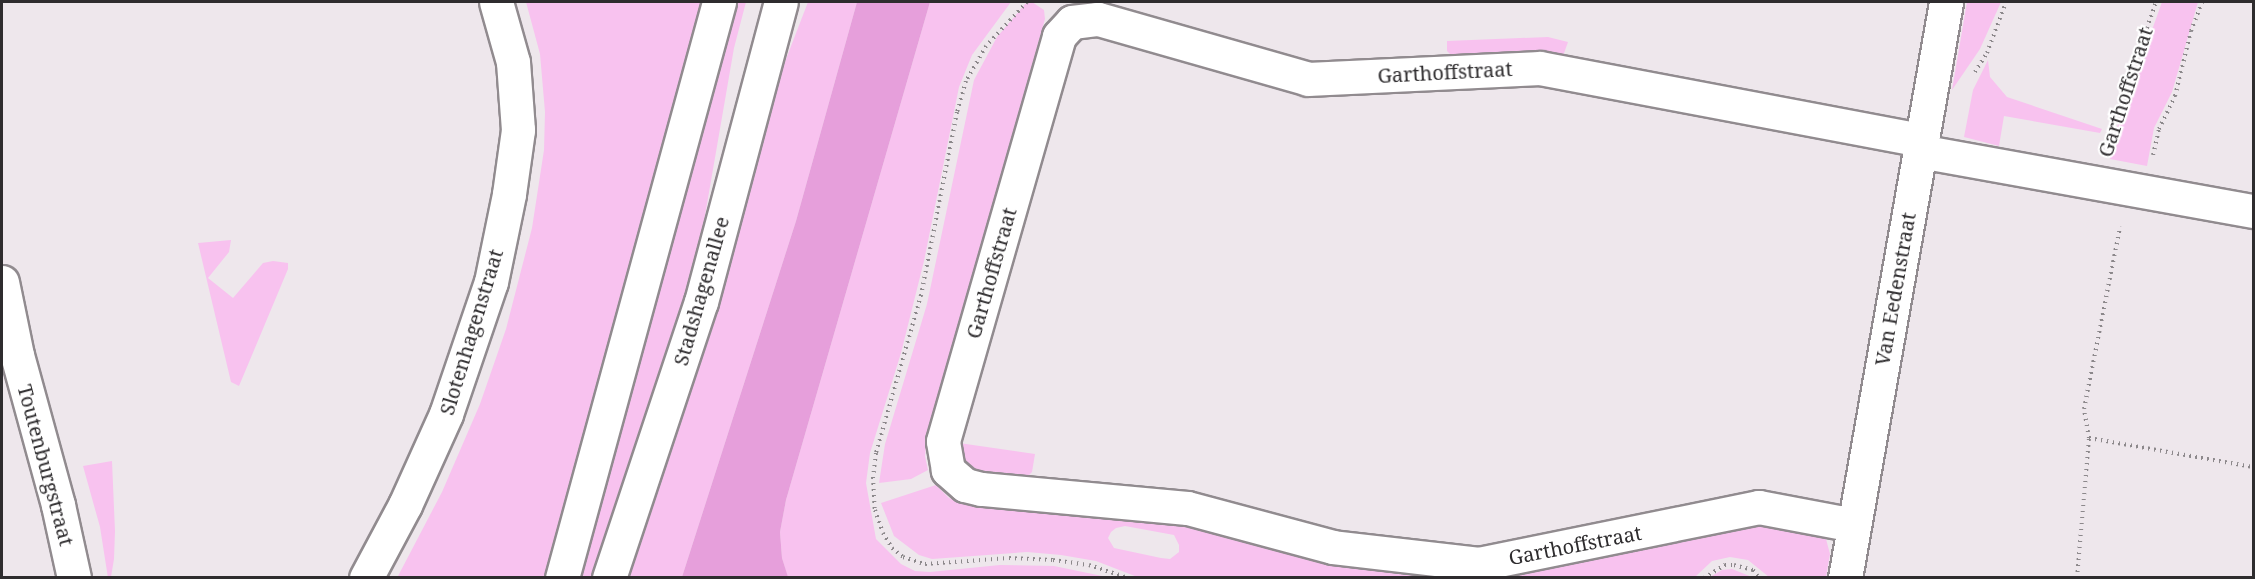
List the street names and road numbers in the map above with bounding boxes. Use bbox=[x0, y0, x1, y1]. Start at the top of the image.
street label: Garthoffstraat bbox=[2093, 24, 2157, 160]
street label: Garthoffstraat bbox=[1377, 56, 1513, 88]
street label: Garthoffstraat bbox=[961, 205, 1021, 341]
street label: Van Eedenstraat bbox=[1870, 210, 1920, 368]
street label: Stadshagenallee bbox=[668, 214, 734, 368]
street label: Slotenhagenstraat bbox=[434, 246, 508, 418]
street label: Toutenburgstraat bbox=[13, 382, 79, 548]
street label: Garthoffstraat bbox=[1506, 520, 1644, 570]

